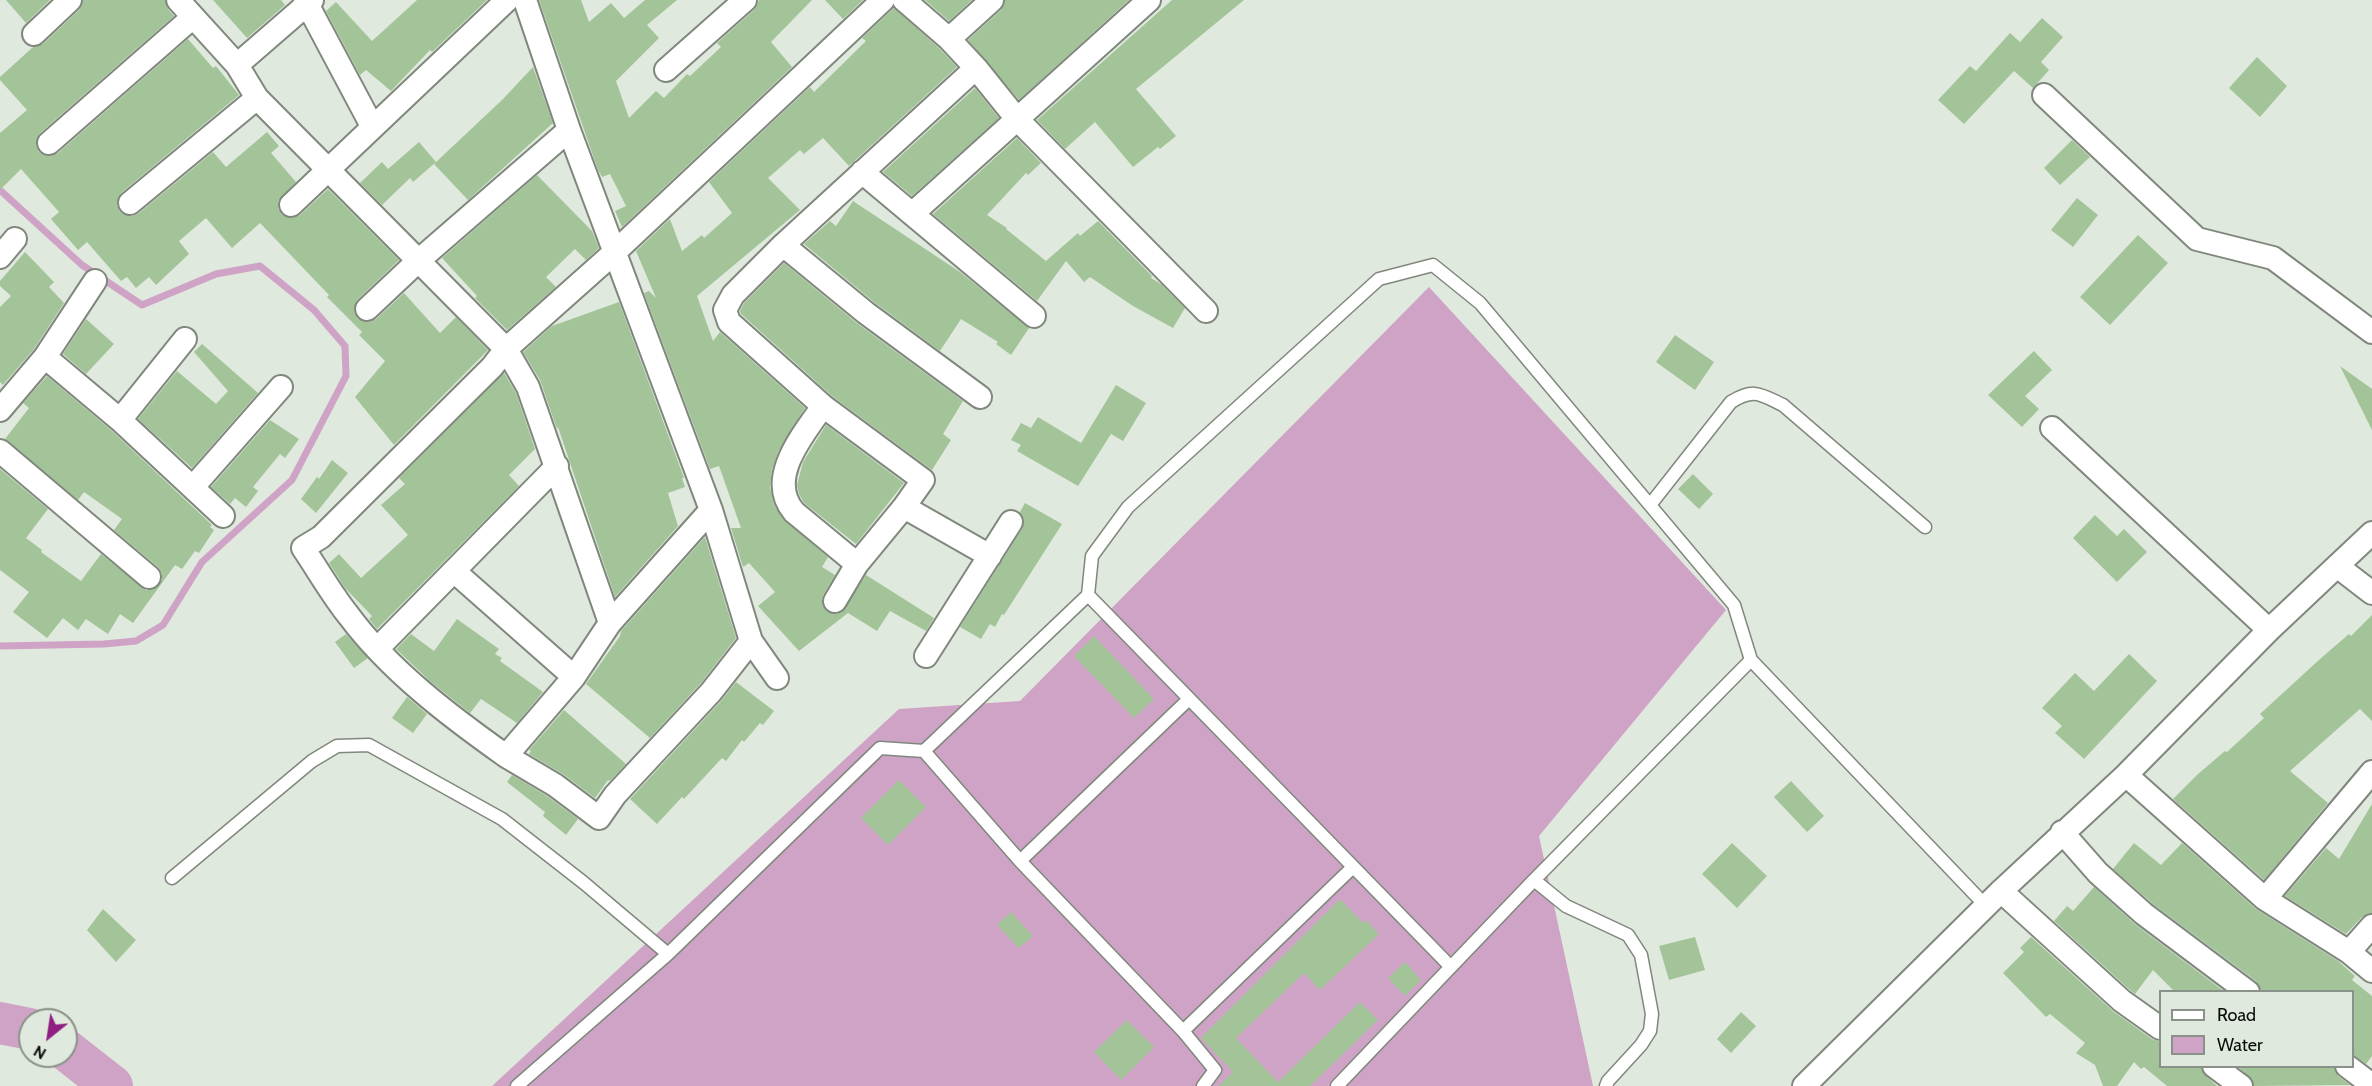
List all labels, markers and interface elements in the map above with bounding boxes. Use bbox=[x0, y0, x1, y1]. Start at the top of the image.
legend bbox=[2159, 990, 2354, 1068]
text: Road bbox=[2217, 1004, 2256, 1026]
north arrow bbox=[18, 1008, 78, 1068]
text: Water bbox=[2217, 1034, 2263, 1056]
text: N bbox=[30, 1041, 49, 1063]

